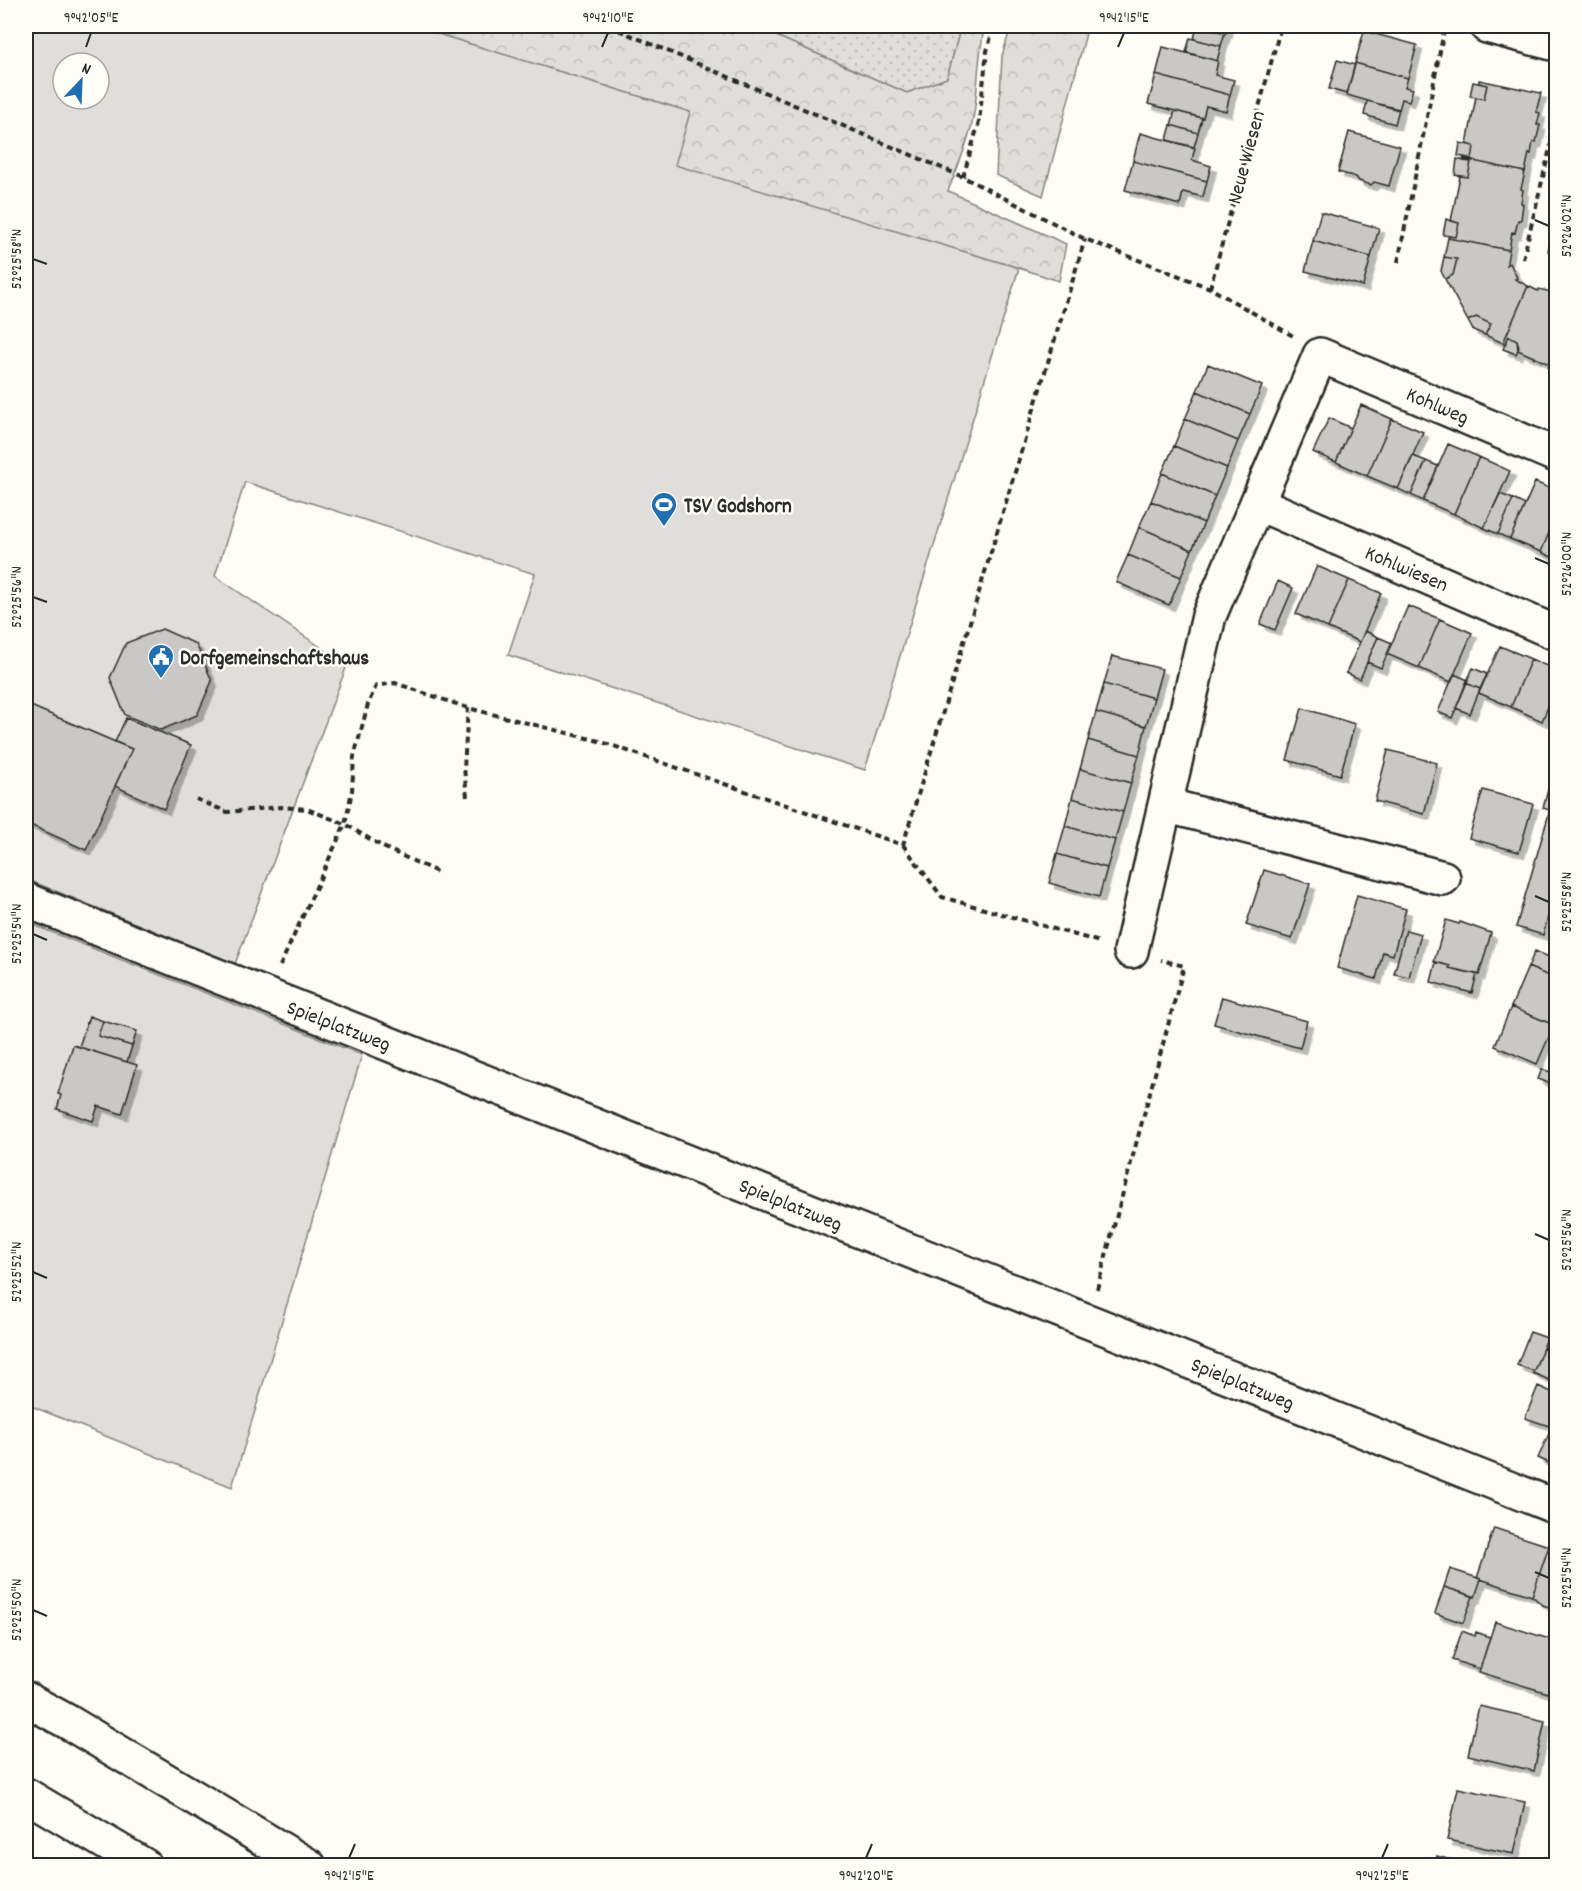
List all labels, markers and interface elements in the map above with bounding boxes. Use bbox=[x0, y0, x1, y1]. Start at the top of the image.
text: 9°42'05"E bbox=[64, 8, 119, 30]
text: 9°42'10"E bbox=[582, 8, 634, 30]
text: 9°42'15"E bbox=[1099, 8, 1149, 30]
north arrow bbox=[51, 51, 111, 111]
text: N bbox=[78, 57, 94, 82]
street label: Neue Wiesen bbox=[1221, 108, 1275, 208]
text: 52°26'02"N bbox=[1557, 195, 1579, 257]
text: 52°25'58"N bbox=[7, 229, 29, 289]
street label: Kohlweg bbox=[1401, 381, 1473, 434]
sports icon: TSV Godshorn bbox=[649, 490, 679, 528]
place label: TSV Godshorn bbox=[684, 493, 792, 523]
text: 52°26'00"N bbox=[1557, 532, 1579, 596]
street label: Kohlwiesen bbox=[1359, 540, 1452, 602]
text: 52°25'56"N bbox=[7, 566, 29, 628]
public building icon: Dorfgemeinschaftshaus bbox=[146, 642, 176, 680]
place label: Dorfgemeinschaftshaus bbox=[180, 645, 369, 675]
text: 52°25'58"N bbox=[1557, 872, 1579, 932]
text: 52°25'54"N bbox=[7, 904, 29, 964]
street label: Spielplatzweg bbox=[282, 994, 394, 1061]
street label: Spielplatzweg bbox=[734, 1172, 846, 1241]
text: 52°25'56"N bbox=[1557, 1209, 1579, 1271]
text: 52°25'52"N bbox=[7, 1241, 29, 1303]
street label: Spielplatzweg bbox=[1186, 1351, 1298, 1420]
text: 52°25'54"N bbox=[1557, 1548, 1579, 1608]
text: 52°25'50"N bbox=[7, 1579, 29, 1641]
text: 9°42'15"E bbox=[324, 1866, 374, 1888]
text: 9°42'20"E bbox=[839, 1866, 893, 1888]
text: 9°42'25"E bbox=[1355, 1866, 1409, 1888]

